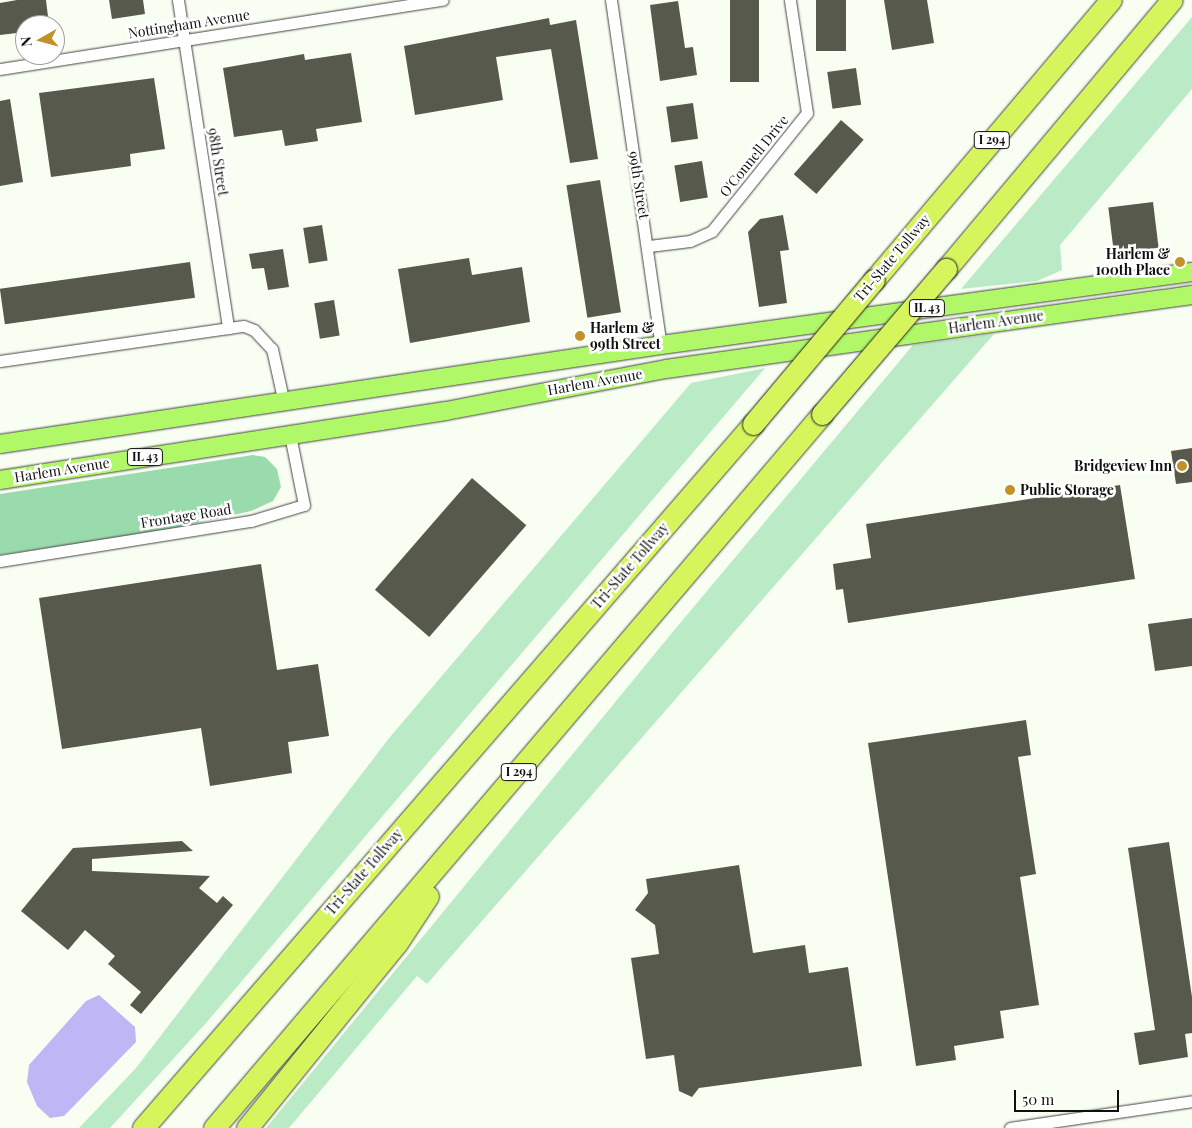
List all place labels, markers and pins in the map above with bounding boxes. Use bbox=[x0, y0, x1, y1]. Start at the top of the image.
place label: Harlem & 100th Place bbox=[1095, 246, 1170, 278]
marker: Harlem & 100th Place bbox=[1174, 256, 1186, 268]
place label: Harlem & 99th Street bbox=[590, 320, 661, 352]
marker: Harlem & 99th Street bbox=[574, 330, 586, 342]
place label: Bridgeview Inn bbox=[1074, 458, 1172, 474]
marker: Bridgeview Inn bbox=[1176, 460, 1188, 472]
place label: Public Storage bbox=[1020, 482, 1114, 498]
marker: Public Storage bbox=[1004, 484, 1016, 496]

